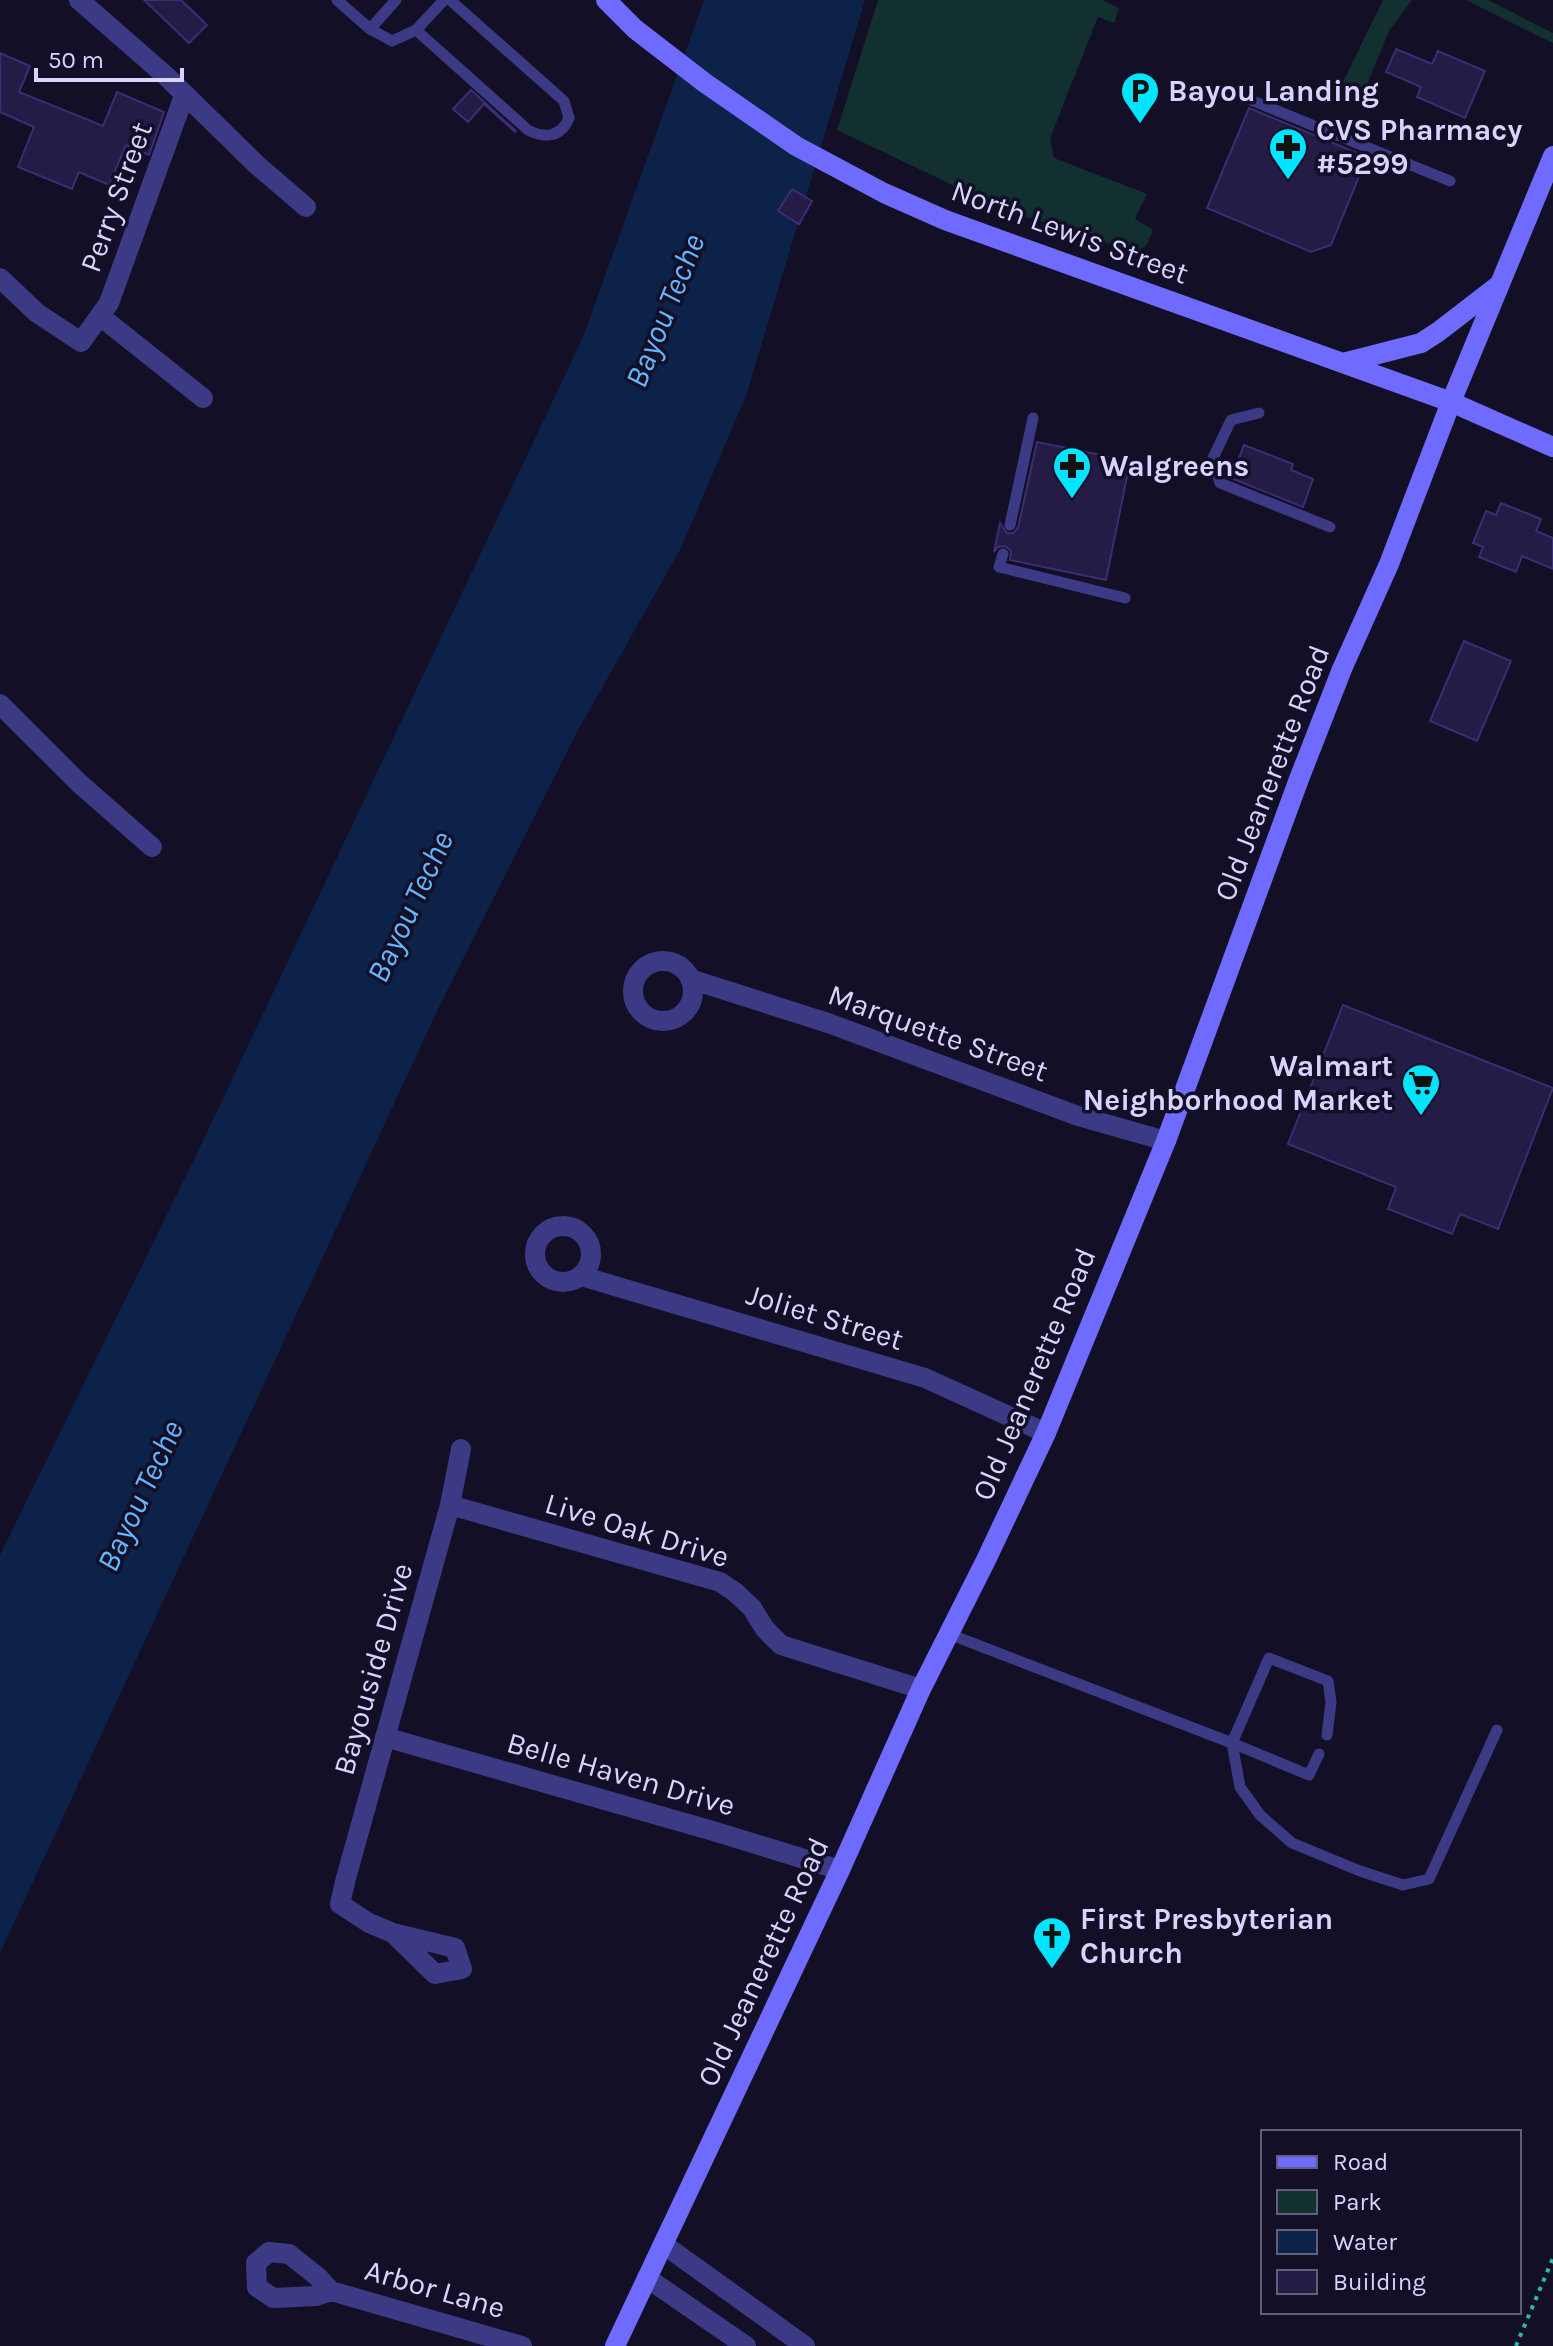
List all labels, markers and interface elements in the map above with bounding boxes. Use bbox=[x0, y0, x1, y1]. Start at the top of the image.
scale bar bbox=[36, 32, 182, 82]
text: 50 m bbox=[48, 46, 104, 74]
parking icon: Bayou Landing bbox=[1119, 70, 1161, 125]
place label: Bayou Landing bbox=[1168, 73, 1379, 109]
place label: CVS Pharmacy #5299 bbox=[1316, 112, 1522, 182]
street label: Perry Street bbox=[72, 117, 160, 277]
pharmacy icon: CVS Pharmacy #5299 bbox=[1267, 126, 1309, 181]
street label: North Lewis Street bbox=[947, 172, 1193, 292]
water label: Bayou Teche bbox=[617, 229, 713, 393]
pharmacy icon: Walgreens bbox=[1051, 445, 1093, 500]
place label: Walgreens bbox=[1100, 448, 1249, 484]
street label: Old Jeanerette Road bbox=[1207, 640, 1337, 906]
water label: Bayou Teche bbox=[359, 826, 461, 988]
street label: Marquette Street bbox=[823, 977, 1053, 1089]
place label: Walmart Neighborhood Market bbox=[1083, 1048, 1393, 1118]
supermarket icon: Walmart Neighborhood Market bbox=[1400, 1062, 1442, 1117]
street label: Old Jeanerette Road bbox=[965, 1242, 1103, 1506]
street label: Joliet Street bbox=[742, 1276, 908, 1358]
water label: Bayou Teche bbox=[89, 1415, 191, 1577]
street label: Live Oak Drive bbox=[541, 1485, 733, 1575]
street label: Bayouside Drive bbox=[326, 1559, 420, 1779]
street label: Belle Haven Drive bbox=[503, 1724, 739, 1824]
street label: Old Jeanerette Road bbox=[690, 1832, 836, 2092]
place label: First Presbyterian Church bbox=[1080, 1901, 1333, 1971]
church icon: First Presbyterian Church bbox=[1031, 1915, 1073, 1970]
legend bbox=[1261, 2130, 1521, 2314]
text: Road bbox=[1333, 2148, 1388, 2176]
text: Park bbox=[1333, 2188, 1382, 2216]
text: Water bbox=[1333, 2228, 1397, 2256]
street label: Arbor Lane bbox=[361, 2252, 509, 2326]
text: Building bbox=[1333, 2268, 1426, 2296]

